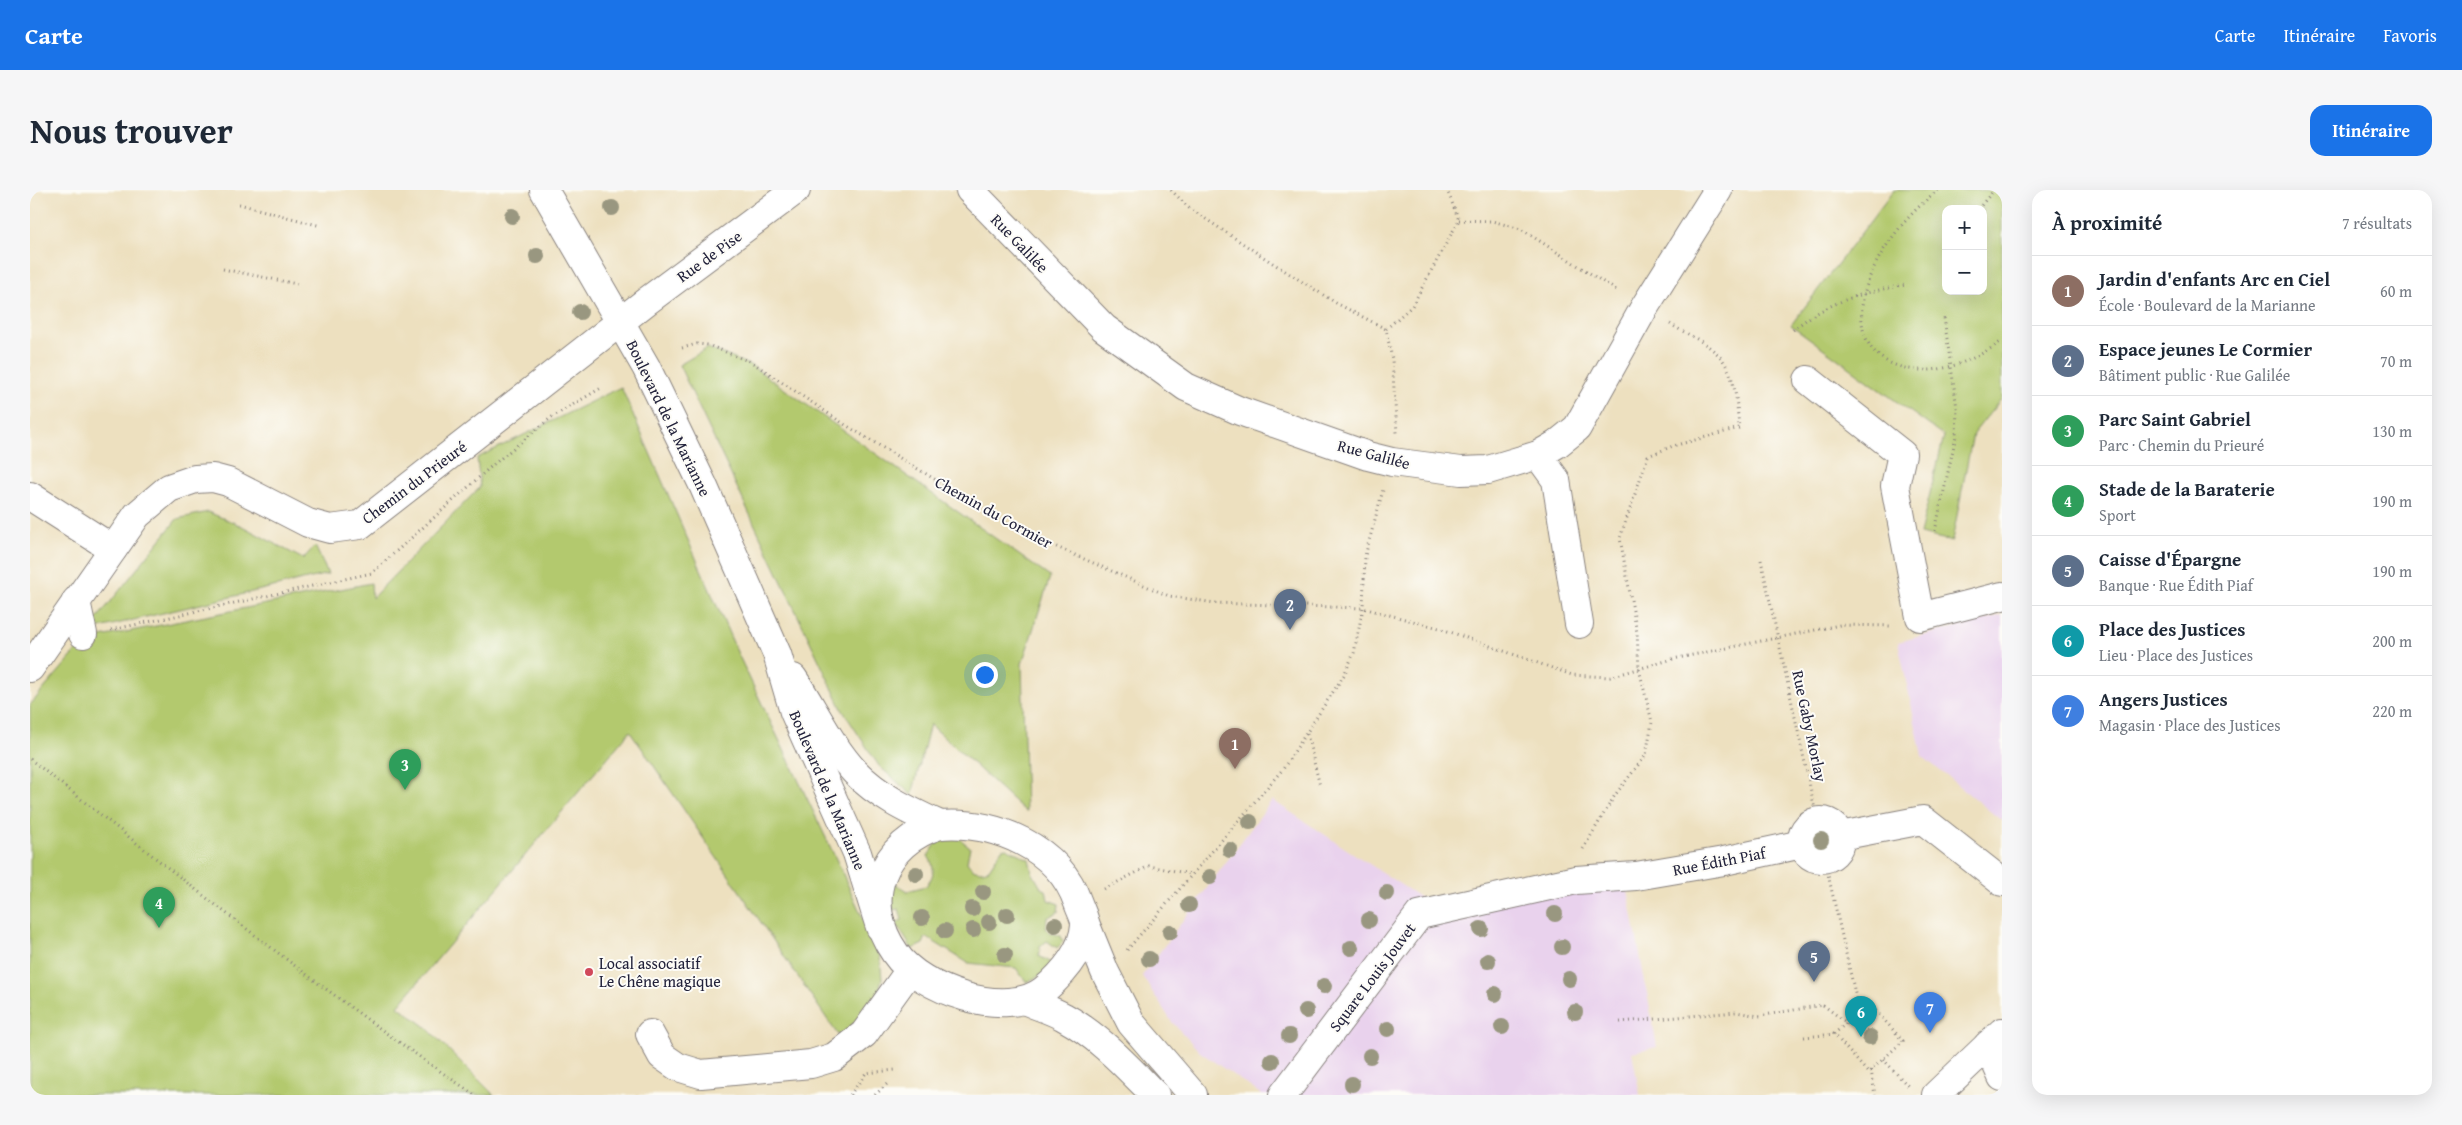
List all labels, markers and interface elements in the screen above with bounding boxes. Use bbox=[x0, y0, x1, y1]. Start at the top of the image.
text: Carte bbox=[25, 18, 83, 53]
text: Carte bbox=[2215, 22, 2255, 49]
text: Itinéraire bbox=[2283, 22, 2355, 49]
text: Favoris bbox=[2383, 22, 2437, 49]
text: Nous trouver bbox=[30, 105, 233, 156]
button: Itinéraire bbox=[2310, 105, 2432, 156]
map controls bbox=[1942, 205, 1987, 295]
button: + bbox=[1942, 205, 1987, 250]
text: À proximité bbox=[2052, 207, 2162, 238]
street label: Rue Galilée bbox=[986, 208, 1054, 278]
text: 7 résultats bbox=[2342, 211, 2412, 235]
street label: Rue de Pise bbox=[671, 224, 747, 288]
button: − bbox=[1942, 250, 1987, 295]
text: Jardin d'enfants Arc en Ciel bbox=[2099, 265, 2330, 293]
text: 1 bbox=[2064, 279, 2072, 303]
text: 60 m bbox=[2380, 279, 2412, 303]
text: École · Boulevard de la Marianne bbox=[2099, 293, 2316, 317]
text: Espace jeunes Le Cormier bbox=[2099, 335, 2312, 363]
street label: Boulevard de la Marianne bbox=[621, 336, 717, 500]
text: 2 bbox=[2064, 349, 2072, 373]
text: 70 m bbox=[2380, 349, 2412, 373]
text: Bâtiment public · Rue Galilée bbox=[2099, 363, 2290, 387]
text: Parc Saint Gabriel bbox=[2099, 405, 2251, 433]
text: 3 bbox=[2064, 419, 2072, 443]
text: 130 m bbox=[2372, 419, 2412, 443]
street label: Rue Galilée bbox=[1335, 433, 1413, 475]
text: Parc · Chemin du Prieuré bbox=[2099, 433, 2264, 457]
street label: Chemin du Prieuré bbox=[356, 435, 472, 529]
street label: Chemin du Cormier bbox=[931, 470, 1058, 554]
text: Stade de la Baraterie bbox=[2099, 475, 2275, 503]
text: 4 bbox=[2064, 489, 2072, 513]
text: 190 m bbox=[2372, 489, 2412, 513]
text: Sport bbox=[2099, 503, 2136, 527]
text: Caisse d'Épargne bbox=[2099, 545, 2241, 573]
text: 5 bbox=[2064, 559, 2072, 583]
text: 190 m bbox=[2372, 559, 2412, 583]
text: Banque · Rue Édith Piaf bbox=[2099, 573, 2253, 597]
pin: 2 bbox=[1274, 589, 1306, 630]
text: Place des Justices bbox=[2099, 615, 2246, 643]
text: 6 bbox=[2064, 629, 2072, 653]
text: 200 m bbox=[2372, 629, 2412, 653]
text: Lieu · Place des Justices bbox=[2099, 643, 2253, 667]
your location bbox=[972, 662, 998, 688]
street label: Rue Gaby Morlay bbox=[1786, 668, 1834, 784]
text: Angers Justices bbox=[2099, 685, 2228, 713]
text: 7 bbox=[2064, 699, 2072, 723]
text: 220 m bbox=[2372, 699, 2412, 723]
street label: Boulevard de la Marianne bbox=[783, 706, 873, 874]
text: Magasin · Place des Justices bbox=[2099, 713, 2281, 737]
pin: 1 bbox=[1219, 728, 1251, 769]
pin: 3 bbox=[389, 749, 421, 790]
street label: Rue Édith Piaf bbox=[1671, 840, 1769, 882]
pin: 4 bbox=[143, 887, 175, 928]
street label: Square Louis Jouvet bbox=[1323, 917, 1421, 1037]
pin: 5 bbox=[1798, 941, 1830, 982]
place label: Local associatif Le Chêne magique bbox=[599, 951, 721, 993]
marker: Local associatif Le Chêne magique bbox=[583, 966, 595, 978]
pin: 7 bbox=[1914, 992, 1946, 1033]
pin: 6 bbox=[1845, 996, 1877, 1037]

